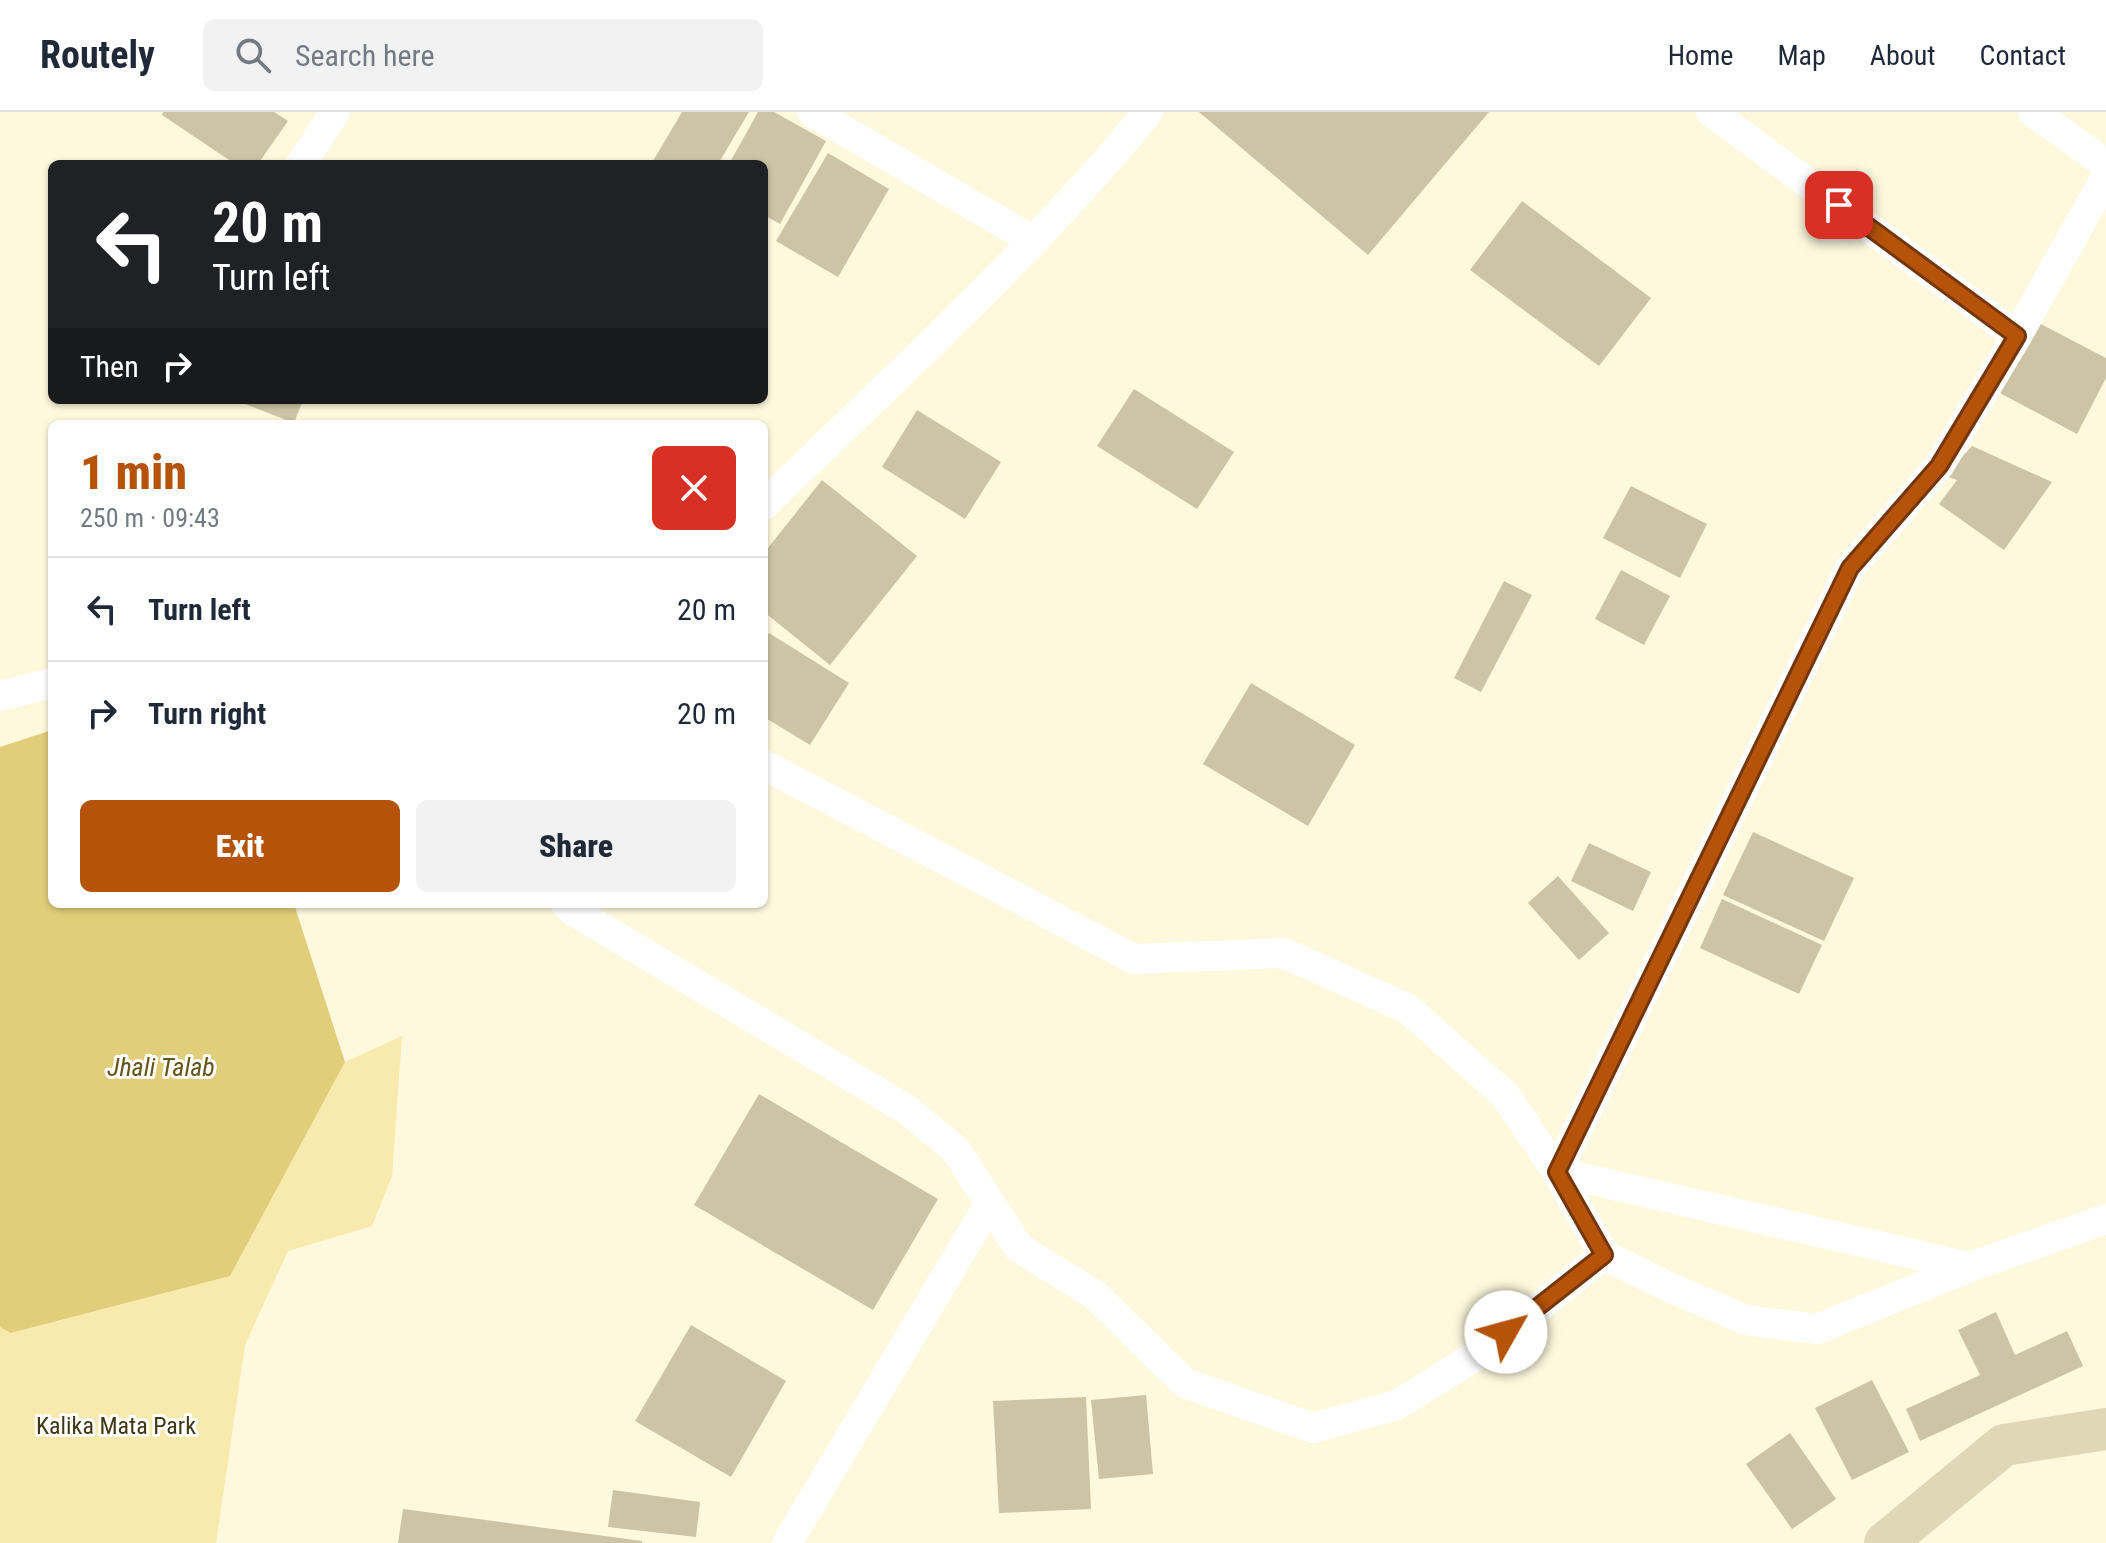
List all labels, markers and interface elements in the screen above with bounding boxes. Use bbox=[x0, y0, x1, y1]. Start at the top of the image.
search box bbox=[203, 19, 763, 91]
text: Routely bbox=[40, 33, 155, 77]
icon: search bbox=[231, 33, 275, 77]
text: Search here bbox=[295, 38, 435, 73]
text: Home bbox=[1668, 39, 1733, 72]
text: Map bbox=[1777, 39, 1826, 72]
text: About bbox=[1870, 39, 1936, 72]
text: Contact bbox=[1980, 39, 2066, 72]
pin bbox=[1805, 171, 1873, 239]
icon: arrive bbox=[1817, 183, 1861, 227]
text: 20 m bbox=[212, 190, 323, 256]
icon: left bbox=[80, 192, 184, 296]
text: Turn left bbox=[212, 257, 330, 299]
icon: right bbox=[155, 344, 199, 388]
text: Then bbox=[80, 349, 139, 384]
text: 1 min bbox=[80, 444, 187, 501]
button: close bbox=[652, 446, 736, 530]
text: 250 m · 09:43 bbox=[80, 503, 220, 533]
icon: left bbox=[80, 587, 124, 631]
text: Turn left bbox=[148, 592, 251, 627]
text: 20 m bbox=[677, 592, 736, 627]
icon: right bbox=[80, 691, 124, 735]
text: Turn right bbox=[148, 696, 266, 731]
text: 20 m bbox=[677, 696, 736, 731]
button: Exit bbox=[80, 800, 400, 892]
button: Share bbox=[416, 800, 736, 892]
water label: Jhali Talab bbox=[107, 1052, 215, 1082]
position arrow bbox=[1464, 1290, 1548, 1374]
park label: Kalika Mata Park bbox=[36, 1412, 196, 1440]

